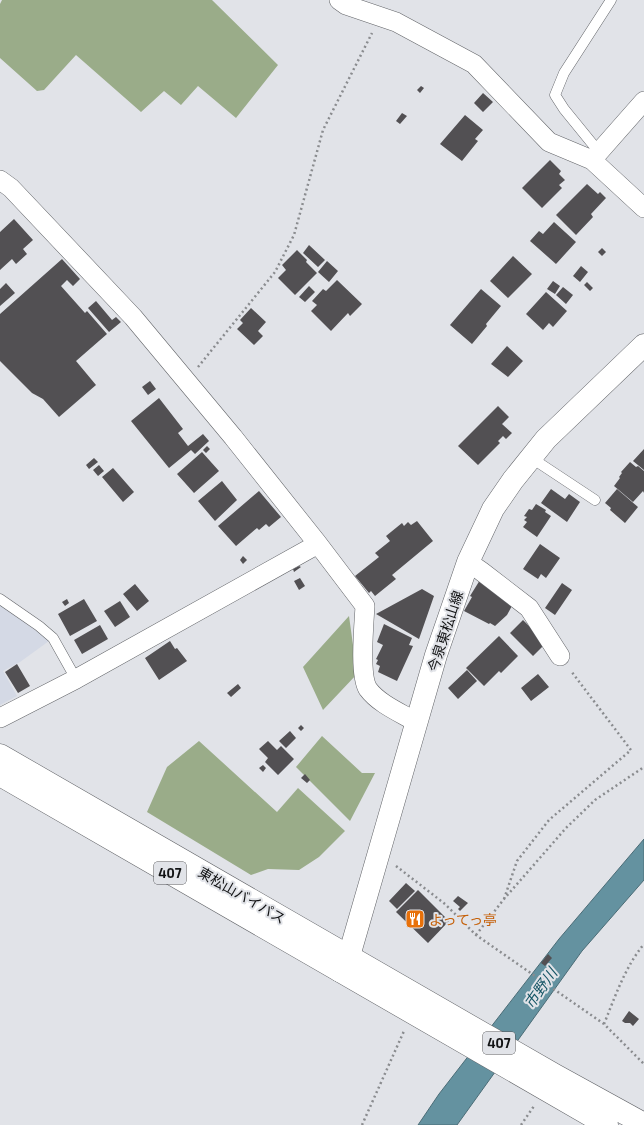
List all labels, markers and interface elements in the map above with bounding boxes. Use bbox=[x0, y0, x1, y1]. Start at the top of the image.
street label: 今泉東松山線 bbox=[424, 588, 466, 674]
road number: 407 bbox=[154, 862, 186, 884]
street label: 東松山バイパス bbox=[195, 863, 289, 927]
restaurant icon: よってっ亭 bbox=[404, 908, 426, 930]
place label: よってっ亭 bbox=[429, 911, 497, 928]
water label: 市野川 bbox=[520, 963, 561, 1012]
road number: 407 bbox=[483, 1032, 515, 1054]

